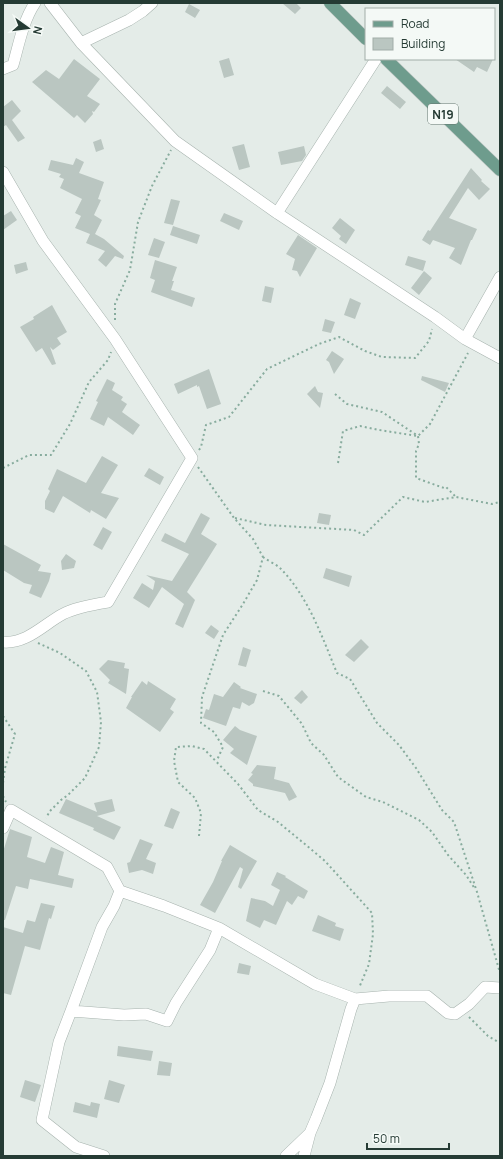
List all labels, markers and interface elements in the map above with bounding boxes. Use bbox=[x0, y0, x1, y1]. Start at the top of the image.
north arrow bbox=[8, 8, 48, 48]
legend bbox=[365, 8, 495, 60]
text: Road bbox=[401, 15, 429, 32]
text: N bbox=[30, 25, 46, 36]
text: Building bbox=[401, 35, 445, 52]
road number: N19 bbox=[428, 104, 458, 124]
scale bar bbox=[367, 1125, 449, 1151]
text: 50 m bbox=[373, 1130, 400, 1147]

